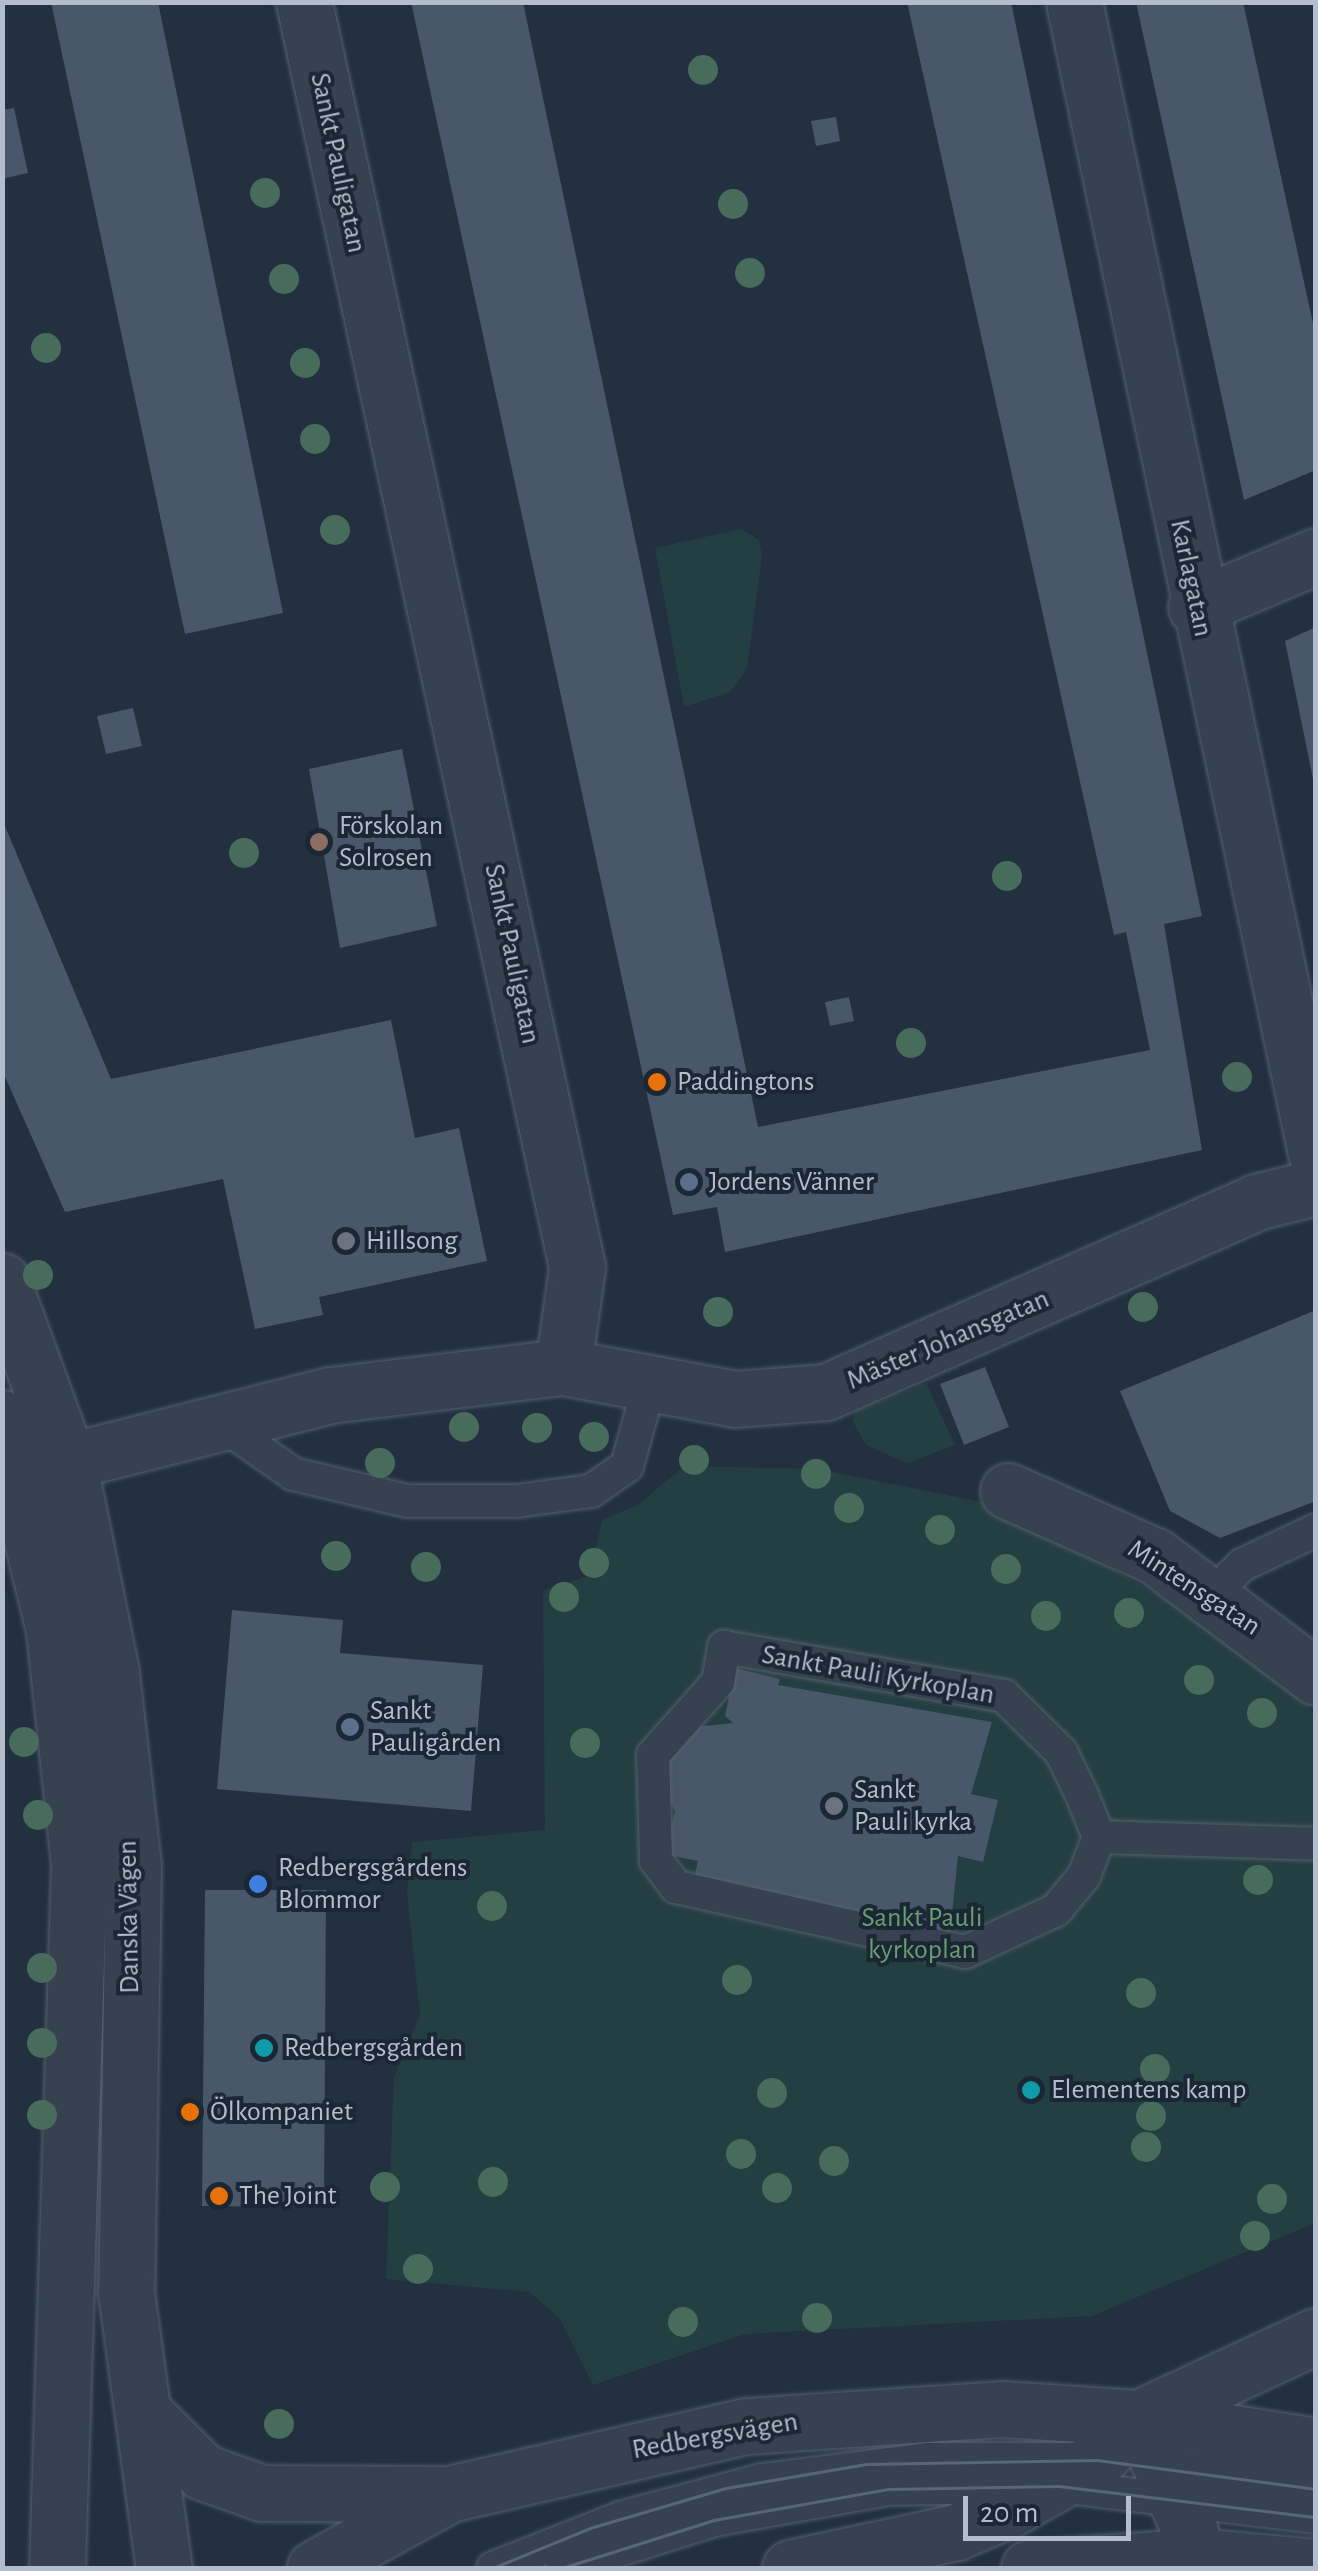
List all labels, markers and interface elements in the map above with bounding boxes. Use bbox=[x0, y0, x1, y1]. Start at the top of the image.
street label: Sankt Pauligatan bbox=[303, 70, 373, 256]
street label: Karlagatan bbox=[1162, 516, 1220, 640]
place label: Förskolan Solrosen bbox=[339, 809, 443, 875]
marker: Förskolan Solrosen bbox=[308, 831, 330, 853]
street label: Sankt Pauligatan bbox=[477, 861, 547, 1047]
place label: Paddingtons bbox=[677, 1065, 814, 1099]
marker: Paddingtons bbox=[646, 1071, 668, 1093]
place label: Jordens Vänner bbox=[709, 1165, 874, 1199]
marker: Jordens Vänner bbox=[678, 1171, 700, 1193]
place label: Hillsong bbox=[366, 1224, 458, 1258]
marker: Hillsong bbox=[335, 1230, 357, 1252]
street label: Mäster Johansgatan bbox=[842, 1282, 1054, 1398]
street label: Mintensgatan bbox=[1121, 1533, 1267, 1643]
street label: Sankt Pauli Kyrkoplan bbox=[759, 1638, 997, 1712]
place label: Sankt Pauligården bbox=[370, 1694, 502, 1760]
marker: Sankt Pauligården bbox=[339, 1716, 361, 1738]
place label: Sankt Pauli kyrka bbox=[854, 1773, 972, 1839]
marker: Sankt Pauli kyrka bbox=[823, 1795, 845, 1817]
street label: Danska Vägen bbox=[111, 1840, 147, 1994]
place label: Redbergsgårdens Blommor bbox=[278, 1851, 467, 1917]
marker: Redbergsgårdens Blommor bbox=[247, 1873, 269, 1895]
park label: Sankt Pauli kyrkoplan bbox=[862, 1901, 982, 1967]
place label: Redbergsgården bbox=[284, 2031, 463, 2065]
marker: Redbergsgården bbox=[253, 2037, 275, 2059]
place label: Elementens kamp bbox=[1051, 2073, 1246, 2107]
marker: Elementens kamp bbox=[1020, 2079, 1042, 2101]
place label: Ölkompaniet bbox=[210, 2095, 353, 2129]
marker: Ölkompaniet bbox=[179, 2101, 201, 2123]
place label: The Joint bbox=[239, 2179, 337, 2213]
marker: The Joint bbox=[208, 2185, 230, 2207]
street label: Redbergsvägen bbox=[630, 2405, 800, 2467]
scale bar bbox=[968, 2476, 1136, 2538]
text: 20 m bbox=[980, 2498, 1038, 2528]

